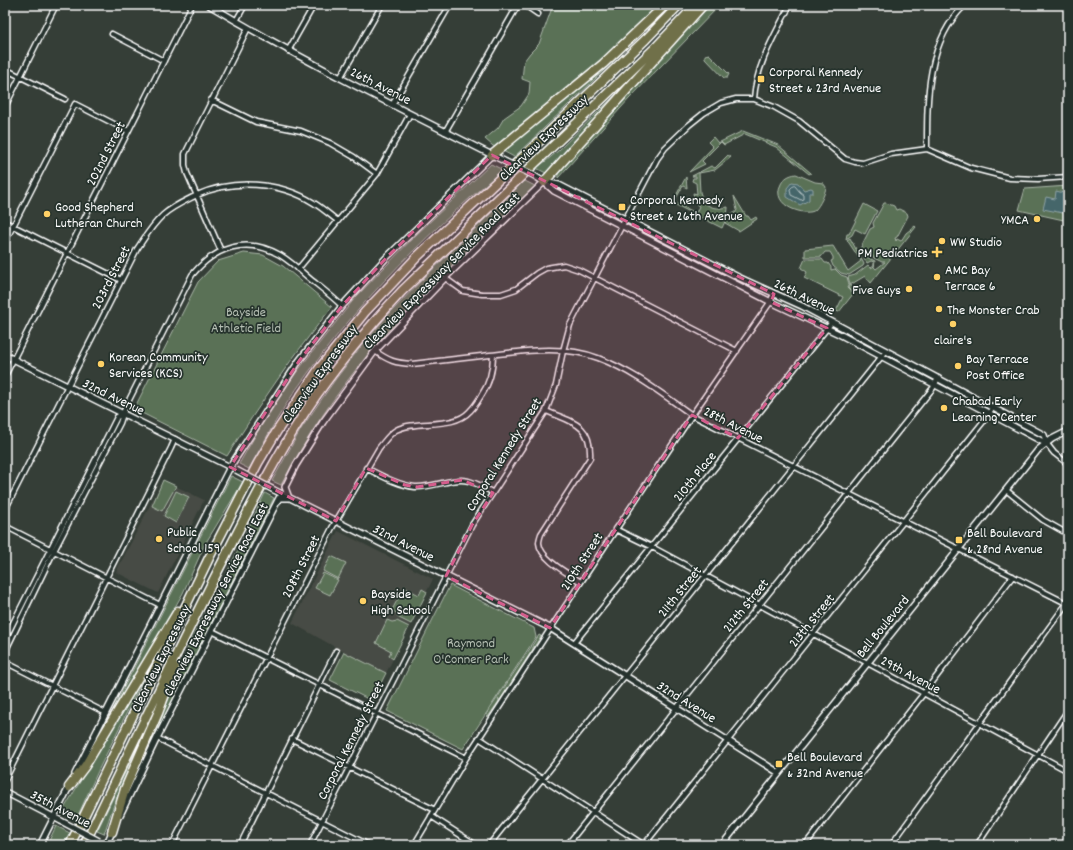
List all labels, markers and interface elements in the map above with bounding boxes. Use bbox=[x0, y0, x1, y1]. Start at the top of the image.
street label: 26th Avenue bbox=[346, 63, 414, 111]
place label: Corporal Kennedy Street & 23rd Avenue bbox=[769, 63, 881, 99]
marker: Corporal Kennedy Street & 23rd Avenue bbox=[756, 74, 766, 84]
street label: Clearview Expressway bbox=[495, 90, 594, 186]
street label: 202nd Street bbox=[82, 118, 132, 190]
street label: Clearview Expressway Service Road East bbox=[359, 188, 525, 354]
place label: Corporal Kennedy Street & 26th Avenue bbox=[630, 191, 743, 227]
place label: Good Shepherd Lutheran Church bbox=[55, 198, 143, 234]
marker: Corporal Kennedy Street & 26th Avenue bbox=[617, 202, 627, 212]
marker: Good Shepherd Lutheran Church bbox=[42, 209, 52, 219]
place label: YMCA bbox=[1001, 211, 1029, 231]
marker: YMCA bbox=[1032, 214, 1042, 224]
place label: WW Studio bbox=[950, 233, 1002, 253]
marker: WW Studio bbox=[937, 236, 947, 246]
street label: 203rd Street bbox=[87, 243, 136, 313]
place label: PM Pediatrics bbox=[858, 244, 928, 264]
marker: PM Pediatrics bbox=[931, 246, 943, 258]
place label: AMC Bay Terrace 6 bbox=[945, 261, 996, 297]
marker: AMC Bay Terrace 6 bbox=[932, 272, 942, 282]
street label: 26th Avenue bbox=[770, 274, 838, 321]
place label: Five Guys bbox=[852, 281, 901, 301]
marker: Five Guys bbox=[904, 284, 914, 294]
place label: The Monster Crab bbox=[947, 301, 1040, 321]
park label: Bayside Athletic Field bbox=[211, 303, 281, 339]
marker: The Monster Crab bbox=[934, 304, 944, 314]
marker: claire's bbox=[948, 319, 958, 329]
street label: Clearview Expressway bbox=[278, 321, 363, 428]
place label: claire's bbox=[934, 331, 972, 351]
place label: Korean Community Services (KCS) bbox=[109, 348, 208, 384]
place label: Bay Terrace Post Office bbox=[966, 350, 1029, 386]
marker: Korean Community Services (KCS) bbox=[96, 359, 106, 369]
marker: Bay Terrace Post Office bbox=[953, 361, 963, 371]
street label: 32nd Avenue bbox=[79, 374, 148, 421]
place label: Chabad Early Learning Center bbox=[952, 392, 1037, 428]
street label: Corporal Kennedy Street bbox=[462, 394, 548, 516]
street label: 28th Avenue bbox=[700, 402, 767, 449]
marker: Chabad Early Learning Center bbox=[939, 403, 949, 413]
street label: 210th Place bbox=[669, 448, 722, 507]
street label: Clearview Expressway Service Road East bbox=[159, 499, 271, 699]
street label: 32nd Avenue bbox=[369, 520, 437, 568]
place label: Public School 159 bbox=[167, 523, 220, 559]
place label: Bell Boulevard & 28nd Avenue bbox=[967, 524, 1043, 560]
street label: 210th Street bbox=[556, 529, 609, 595]
street label: 208th Street bbox=[277, 532, 326, 602]
marker: Public School 159 bbox=[154, 534, 164, 544]
marker: Bell Boulevard & 28nd Avenue bbox=[954, 535, 964, 545]
street label: 211th Street bbox=[654, 562, 708, 622]
street label: 212th Street bbox=[719, 575, 774, 637]
place label: Bayside High School bbox=[371, 585, 431, 621]
street label: 213th Street bbox=[785, 590, 841, 653]
street label: Bell Boulevard bbox=[852, 592, 915, 663]
marker: Bayside High School bbox=[358, 596, 368, 606]
street label: Clearview Expressway bbox=[127, 602, 193, 714]
park label: Raymond O'Conner Park bbox=[433, 634, 509, 670]
street label: 29th Avenue bbox=[876, 652, 944, 700]
street label: 32nd Avenue bbox=[652, 676, 720, 729]
street label: Corporal Kennedy Street bbox=[313, 678, 390, 804]
place label: Bell Boulevard & 32nd Avenue bbox=[787, 748, 863, 784]
marker: Bell Boulevard & 32nd Avenue bbox=[774, 759, 784, 769]
street label: 35th Avenue bbox=[26, 785, 94, 834]

